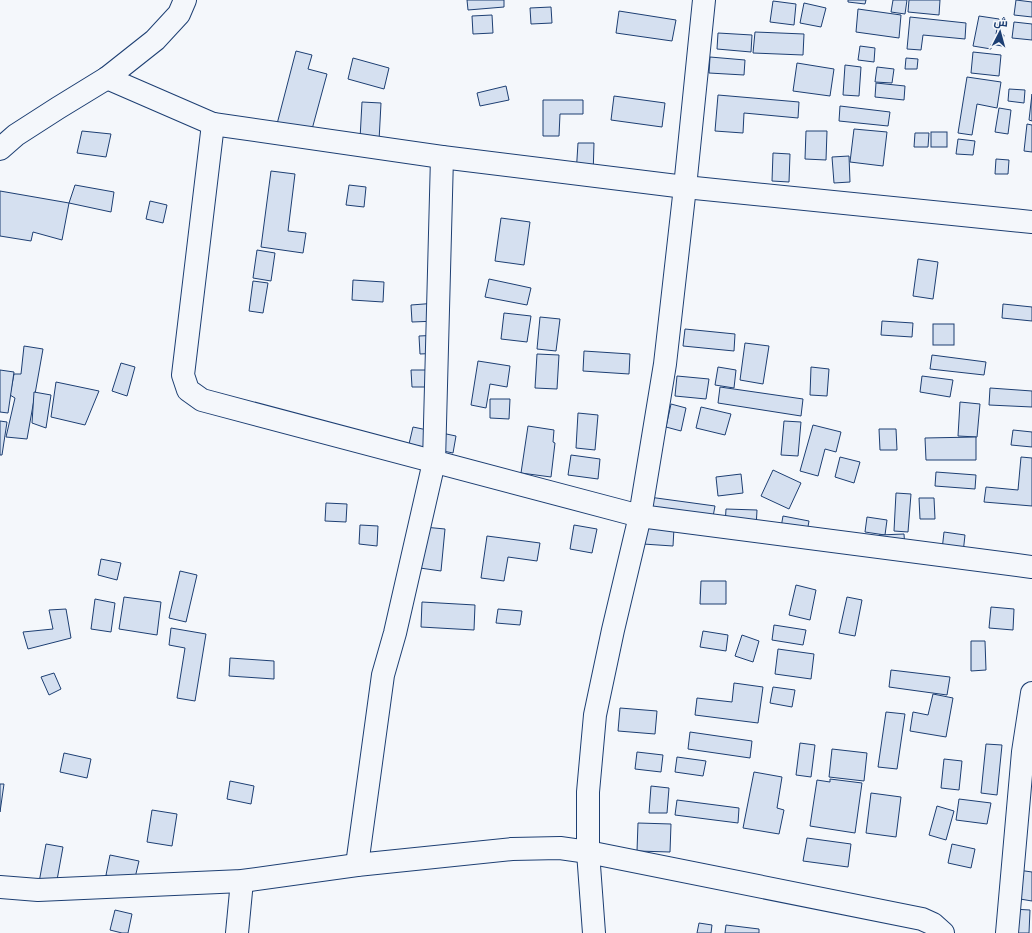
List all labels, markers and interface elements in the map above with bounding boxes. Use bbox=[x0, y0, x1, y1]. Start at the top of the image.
north arrow bbox=[980, 12, 1020, 52]
text: ش bbox=[993, 13, 1009, 31]

